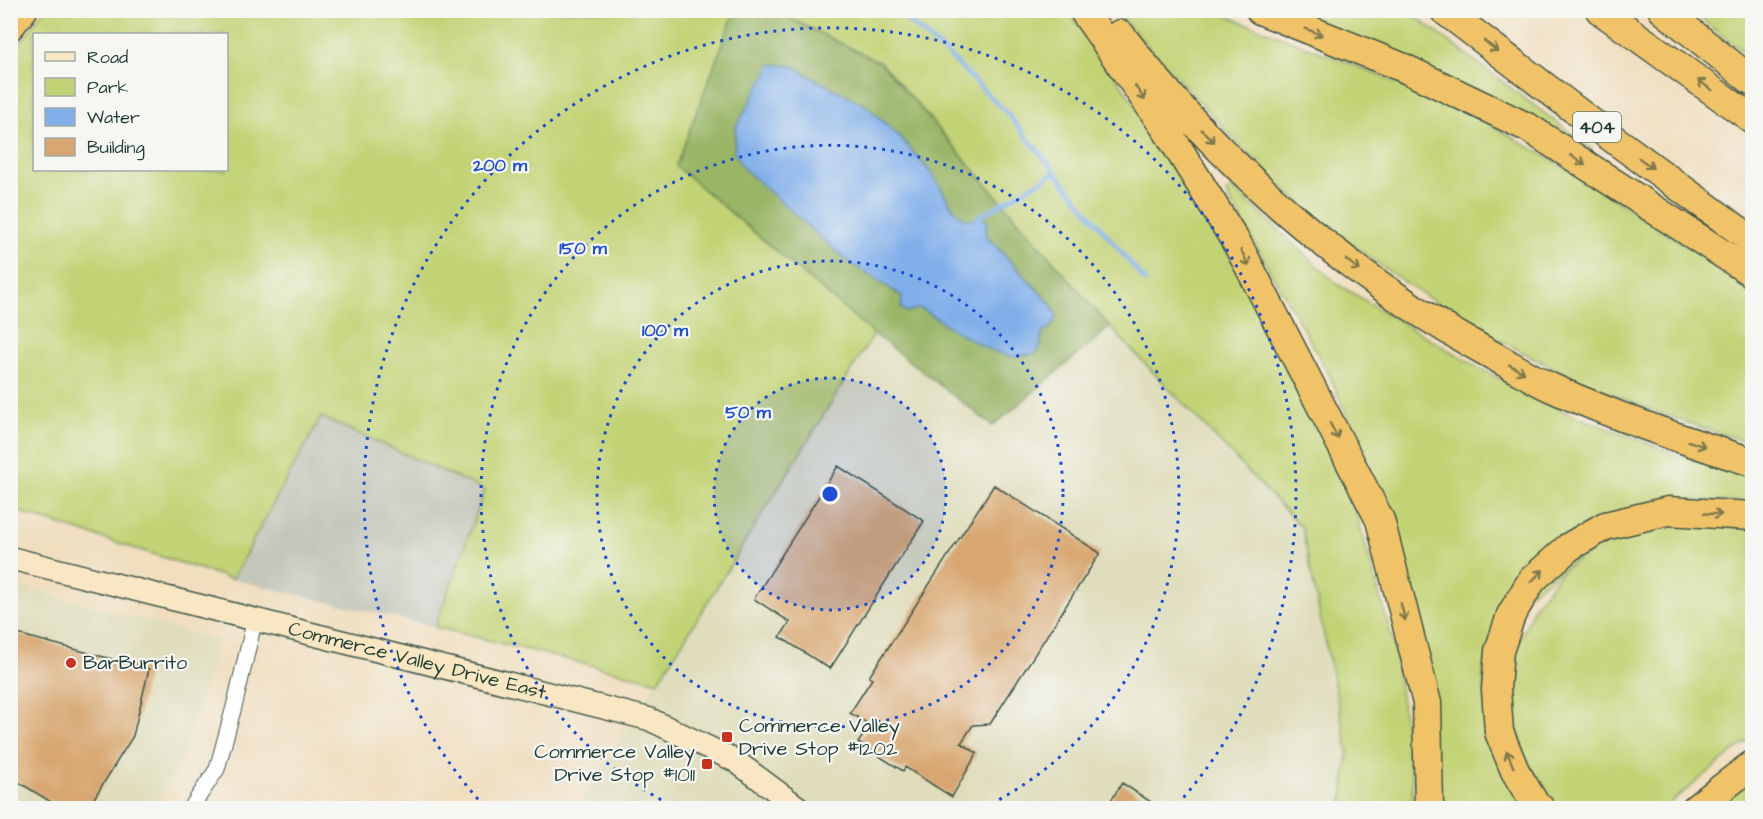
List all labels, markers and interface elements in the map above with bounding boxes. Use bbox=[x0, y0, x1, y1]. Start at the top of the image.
one-way arrow bbox=[1304, 27, 1323, 38]
legend bbox=[33, 33, 228, 171]
one-way arrow bbox=[1482, 40, 1498, 52]
text: Road bbox=[87, 45, 128, 70]
text: Park bbox=[87, 75, 129, 100]
one-way arrow bbox=[1697, 79, 1713, 91]
one-way arrow bbox=[1134, 84, 1146, 101]
text: Water bbox=[87, 105, 140, 130]
road number: 404 bbox=[1573, 112, 1621, 142]
one-way arrow bbox=[1200, 128, 1215, 143]
text: Building bbox=[87, 135, 145, 161]
text: 200 m bbox=[472, 153, 528, 178]
one-way arrow bbox=[1569, 154, 1585, 166]
one-way arrow bbox=[1638, 157, 1654, 170]
text: 150 m bbox=[559, 236, 608, 261]
one-way arrow bbox=[1239, 248, 1251, 266]
one-way arrow bbox=[1345, 259, 1361, 272]
text: 100 m bbox=[642, 318, 689, 343]
one-way arrow bbox=[1508, 364, 1526, 375]
text: 50 m bbox=[725, 400, 772, 425]
one-way arrow bbox=[1328, 422, 1340, 439]
one-way arrow bbox=[1687, 440, 1706, 451]
centre of rings bbox=[820, 484, 840, 504]
one-way arrow bbox=[1702, 508, 1722, 519]
one-way arrow bbox=[1529, 569, 1544, 584]
one-way arrow bbox=[1398, 602, 1410, 621]
street label: Commerce Valley Drive East bbox=[285, 615, 549, 707]
place label: BarBurrito bbox=[83, 649, 187, 677]
marker: BarBurrito bbox=[64, 656, 78, 670]
place label: Commerce Valley Drive Stop #1202 bbox=[739, 712, 900, 763]
marker: Commerce Valley Drive Stop #1202 bbox=[720, 730, 734, 744]
place label: Commerce Valley Drive Stop #1011 bbox=[534, 738, 695, 789]
one-way arrow bbox=[1504, 750, 1515, 768]
marker: Commerce Valley Drive Stop #1011 bbox=[700, 757, 714, 771]

